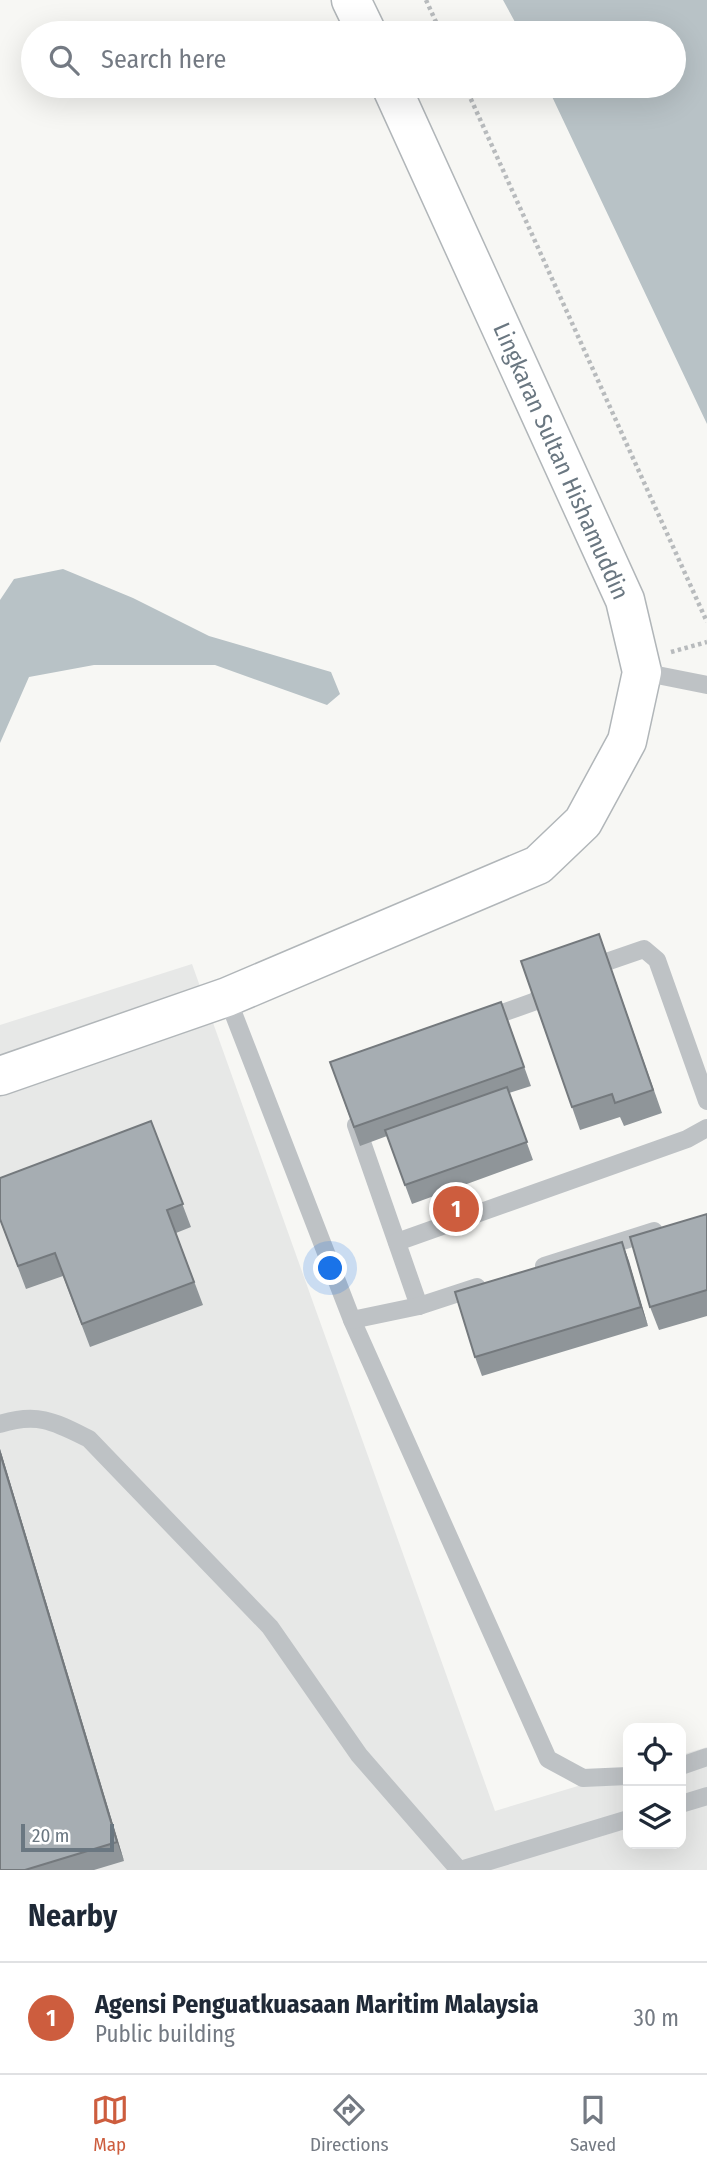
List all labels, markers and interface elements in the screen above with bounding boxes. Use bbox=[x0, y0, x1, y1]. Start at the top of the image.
search box bbox=[21, 21, 686, 98]
icon: search bbox=[45, 41, 83, 79]
text: Search here bbox=[101, 44, 226, 75]
street label: Lingkaran Sultan Hishamuddin bbox=[487, 318, 635, 604]
pin: 1 bbox=[433, 1183, 479, 1235]
your location bbox=[313, 1251, 347, 1285]
map controls bbox=[623, 1723, 686, 1849]
button: locate bbox=[623, 1723, 686, 1786]
button: layers bbox=[623, 1786, 686, 1849]
scale bar bbox=[21, 1821, 114, 1853]
text: 20 m bbox=[32, 1824, 69, 1847]
text: Nearby bbox=[28, 1898, 117, 1934]
text: Agensi Penguatkuasaan Maritim Malaysia bbox=[95, 1989, 539, 2020]
text: 1 bbox=[46, 2004, 56, 2032]
text: 30 m bbox=[634, 2004, 679, 2032]
text: Public building bbox=[95, 2020, 235, 2048]
tab: Map bbox=[91, 2091, 129, 2156]
tab: Directions bbox=[310, 2091, 389, 2156]
tab: Saved bbox=[570, 2091, 616, 2156]

